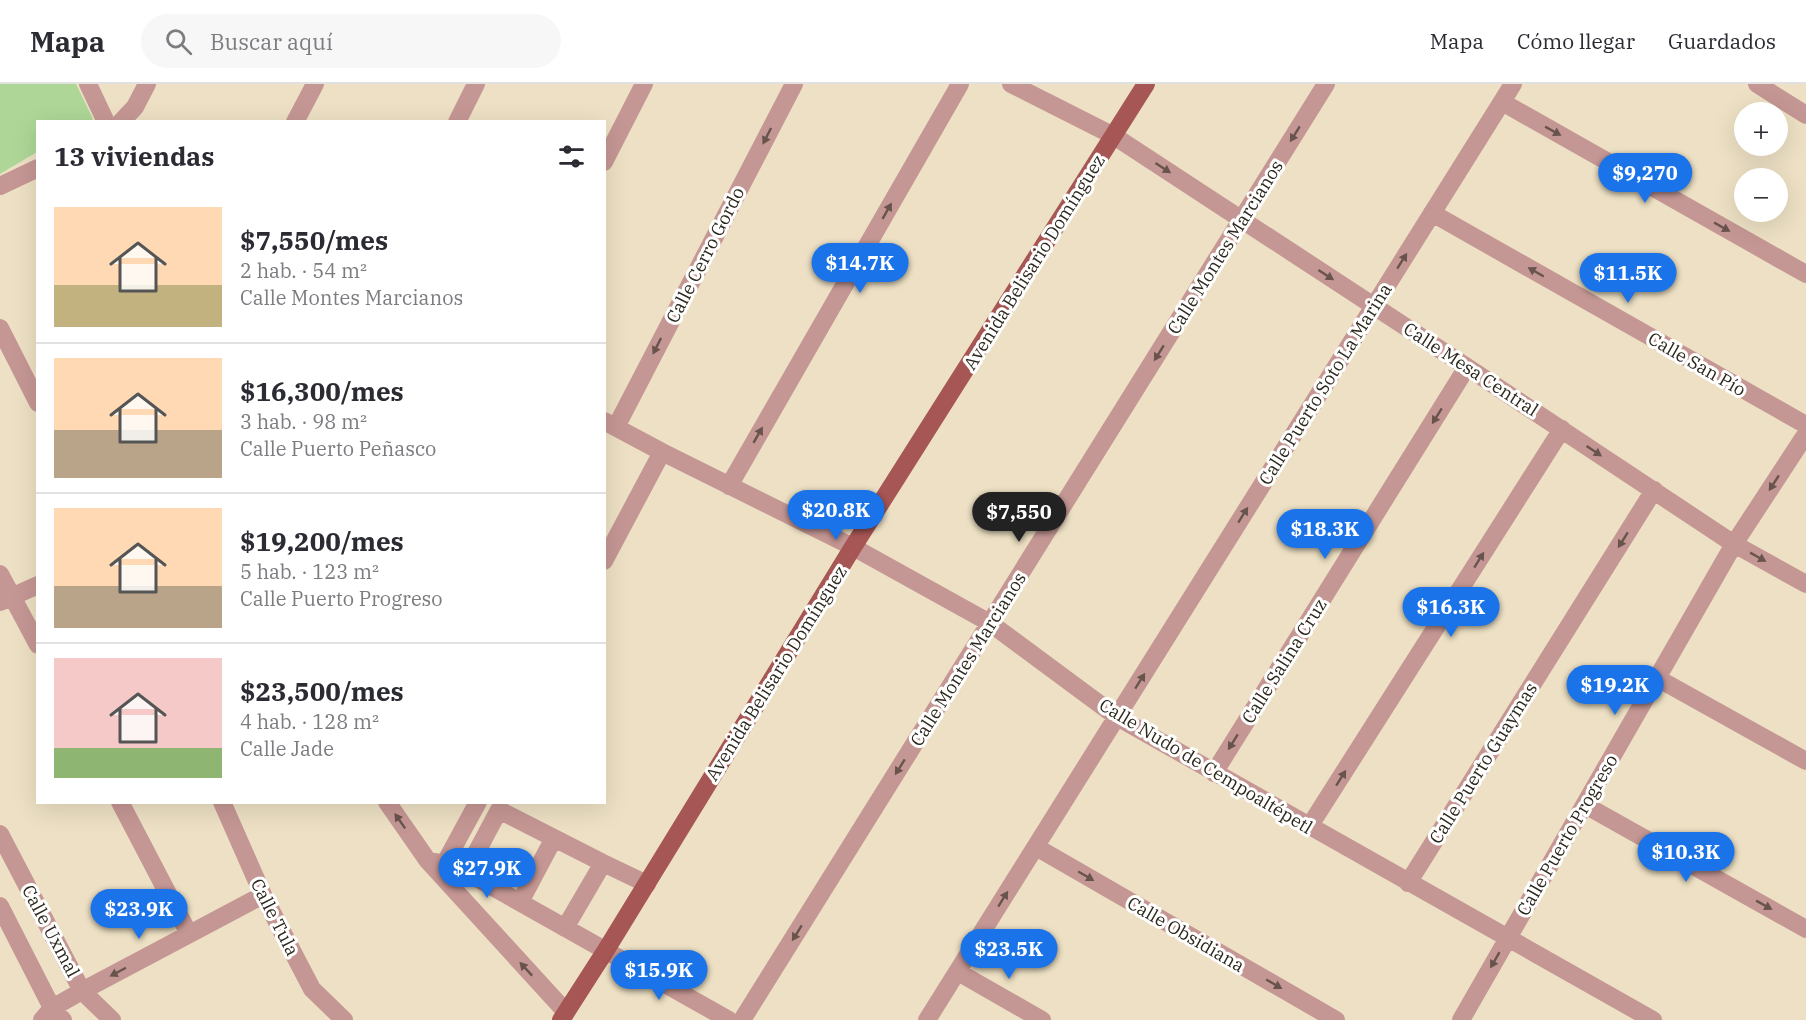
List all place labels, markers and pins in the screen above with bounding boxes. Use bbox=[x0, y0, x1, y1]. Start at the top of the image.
pin: $9,270 bbox=[1596, 153, 1694, 204]
pin: $14.7K bbox=[811, 243, 909, 294]
pin: $11.5K bbox=[1579, 253, 1677, 304]
pin: $20.8K bbox=[787, 490, 885, 541]
pin: $7,550 bbox=[970, 492, 1068, 543]
pin: $18.3K bbox=[1276, 509, 1374, 560]
pin: $16.3K bbox=[1402, 587, 1500, 638]
pin: $19.2K bbox=[1566, 665, 1664, 716]
pin: $10.3K bbox=[1637, 832, 1735, 883]
pin: $27.9K bbox=[438, 848, 536, 899]
pin: $23.9K bbox=[90, 889, 188, 940]
pin: $23.5K bbox=[960, 929, 1058, 980]
pin: $15.9K bbox=[610, 950, 708, 1001]

